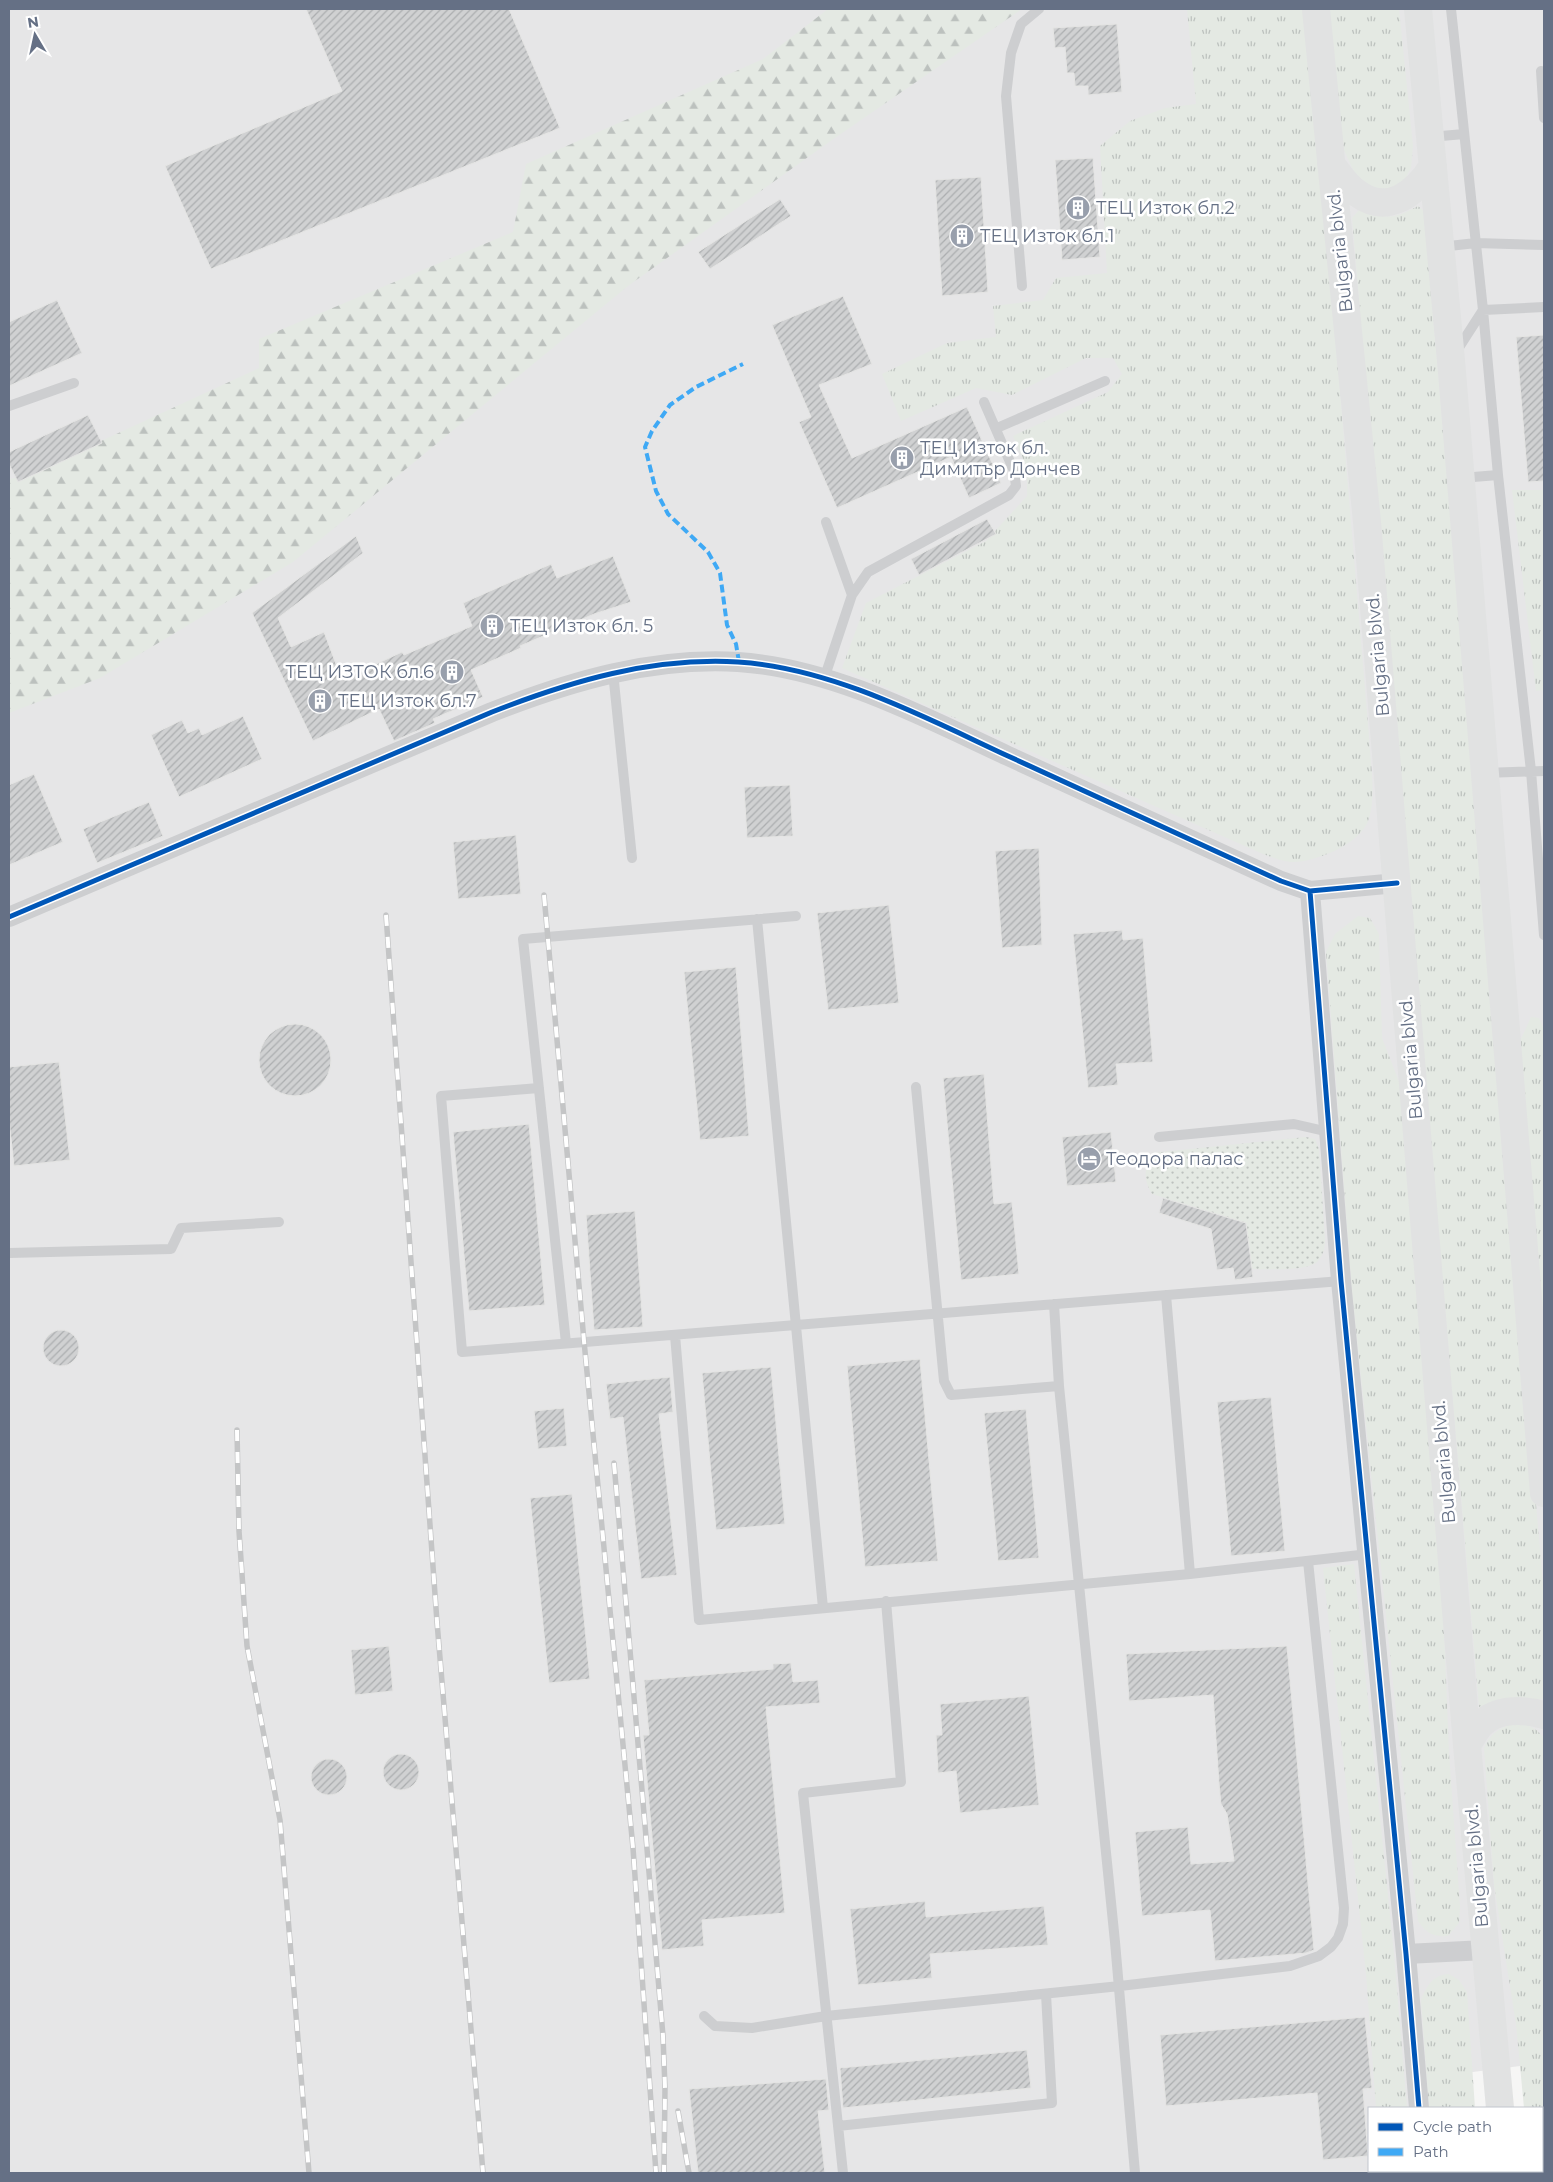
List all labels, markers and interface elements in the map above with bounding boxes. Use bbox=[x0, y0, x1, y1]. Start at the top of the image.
north arrow bbox=[10, 10, 60, 60]
text: N bbox=[26, 12, 40, 32]
street label: Bulgaria blvd. bbox=[1323, 189, 1357, 313]
building icon: ТЕЦ Изток бл.2 bbox=[1065, 195, 1091, 221]
place label: ТЕЦ Изток бл.2 bbox=[1096, 197, 1235, 219]
building icon: ТЕЦ Изток бл.1 bbox=[949, 223, 975, 249]
place label: ТЕЦ Изток бл.1 bbox=[980, 225, 1114, 247]
place label: ТЕЦ Изток бл. Димитър Дончев bbox=[920, 437, 1081, 480]
building icon: ТЕЦ Изток бл. Димитър Дончев bbox=[889, 445, 915, 471]
street label: Bulgaria blvd. bbox=[1362, 593, 1394, 717]
building icon: ТЕЦ Изток бл. 5 bbox=[479, 613, 505, 639]
place label: ТЕЦ Изток бл. 5 bbox=[510, 615, 653, 637]
building icon: ТЕЦ ИЗТОК бл.6 bbox=[439, 659, 465, 685]
place label: ТЕЦ ИЗТОК бл.6 bbox=[285, 661, 434, 683]
building icon: ТЕЦ Изток бл.7 bbox=[307, 688, 333, 714]
place label: ТЕЦ Изток бл.7 bbox=[338, 690, 477, 712]
street label: Bulgaria blvd. bbox=[1395, 996, 1427, 1120]
hotel icon: Теодора палас bbox=[1076, 1146, 1102, 1172]
place label: Теодора палас bbox=[1106, 1148, 1243, 1170]
street label: Bulgaria blvd. bbox=[1428, 1400, 1460, 1524]
street label: Bulgaria blvd. bbox=[1461, 1804, 1493, 1928]
legend bbox=[1368, 2107, 1543, 2172]
text: Cycle path bbox=[1413, 2117, 1492, 2136]
text: Path bbox=[1413, 2142, 1449, 2161]

